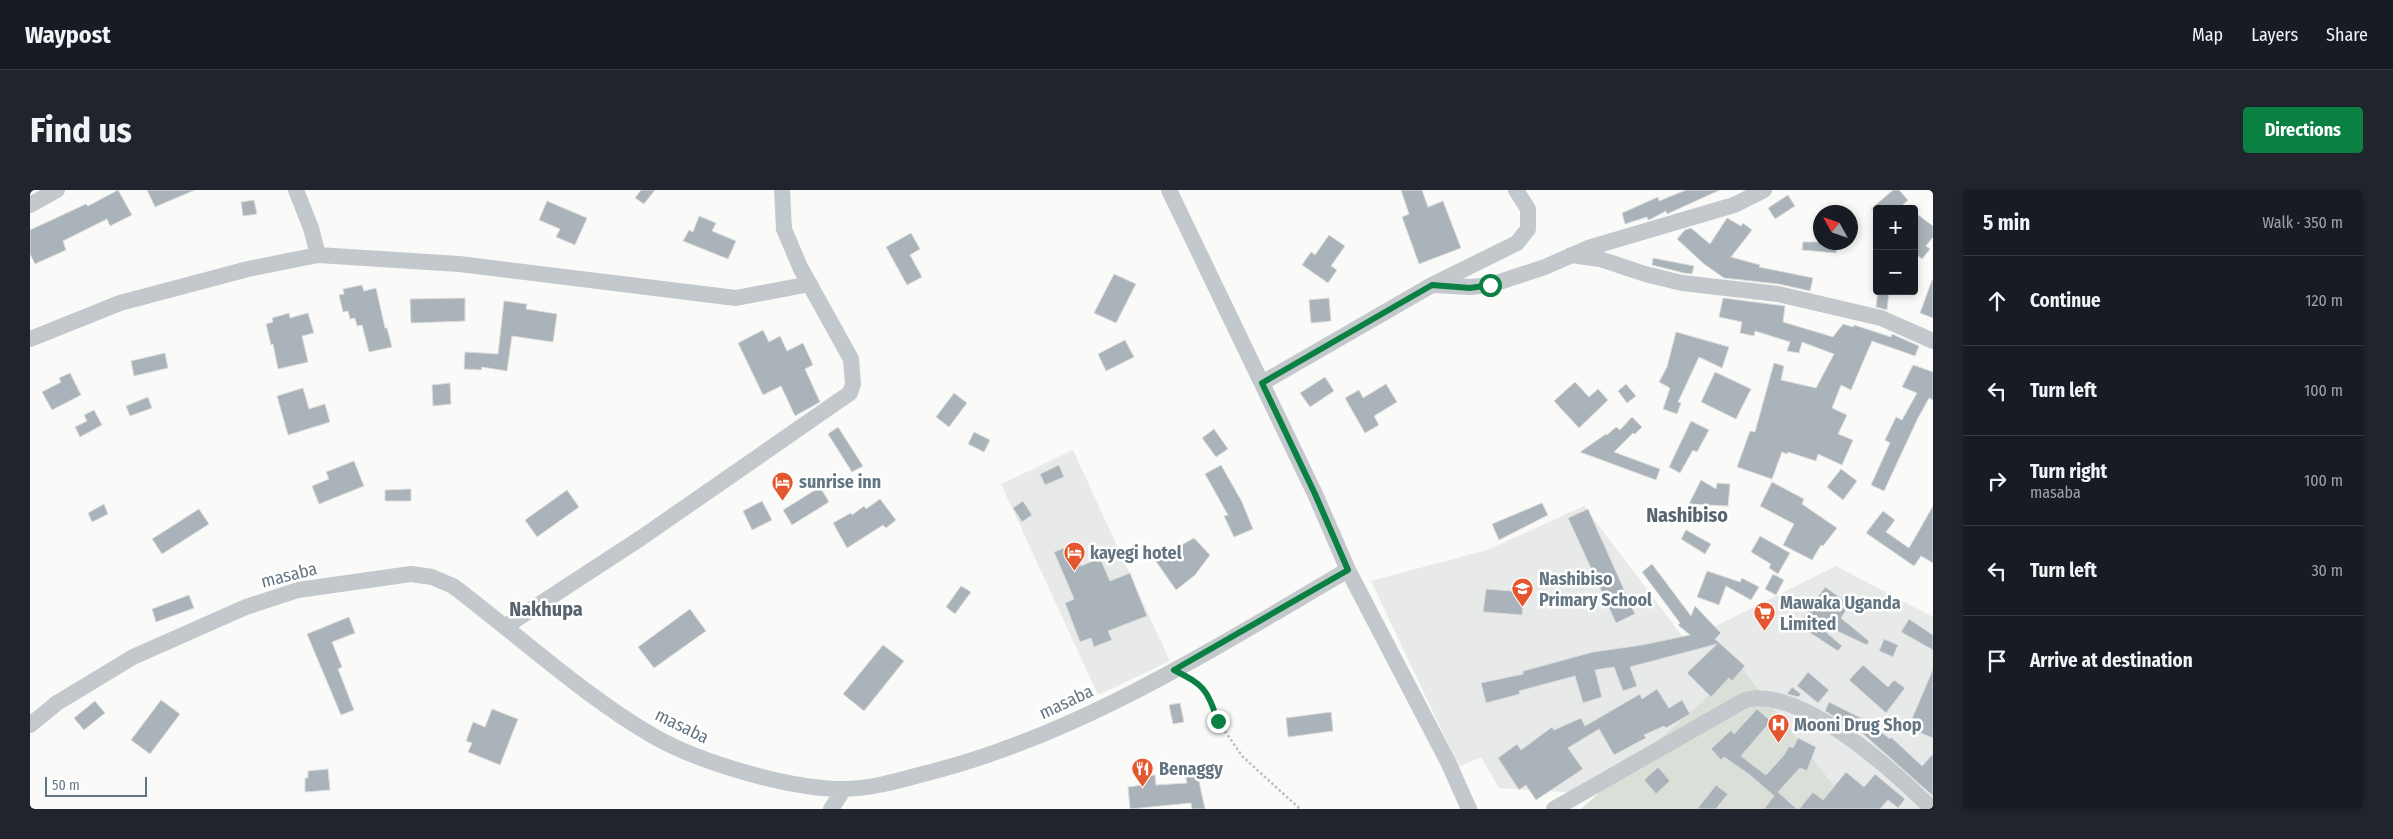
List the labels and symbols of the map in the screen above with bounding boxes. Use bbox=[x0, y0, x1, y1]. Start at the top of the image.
north arrow bbox=[1813, 205, 1858, 250]
route start bbox=[1479, 274, 1502, 297]
hotel icon: sunrise inn bbox=[771, 470, 795, 501]
place label: sunrise inn bbox=[799, 471, 881, 493]
district label: Nashibiso bbox=[1646, 503, 1728, 527]
hotel icon: kayegi hotel bbox=[1062, 541, 1086, 572]
place label: kayegi hotel bbox=[1090, 542, 1182, 564]
street label: masaba bbox=[259, 557, 320, 593]
place label: Nashibiso Primary School bbox=[1539, 568, 1652, 611]
school or university icon: Nashibiso Primary School bbox=[1511, 577, 1535, 608]
place label: Mawaka Uganda Limited bbox=[1780, 592, 1901, 635]
district label: Nakhupa bbox=[509, 597, 583, 621]
supermarket icon: Mawaka Uganda Limited bbox=[1752, 601, 1776, 632]
street label: masaba bbox=[1035, 680, 1097, 724]
street label: masaba bbox=[651, 704, 713, 748]
route end bbox=[1207, 710, 1230, 733]
hospital icon: Mooni Drug Shop bbox=[1766, 713, 1790, 744]
place label: Mooni Drug Shop bbox=[1794, 714, 1922, 736]
restaurant icon: Benaggy bbox=[1131, 757, 1155, 788]
place label: Benaggy bbox=[1159, 758, 1223, 780]
scale bar bbox=[45, 774, 148, 797]

